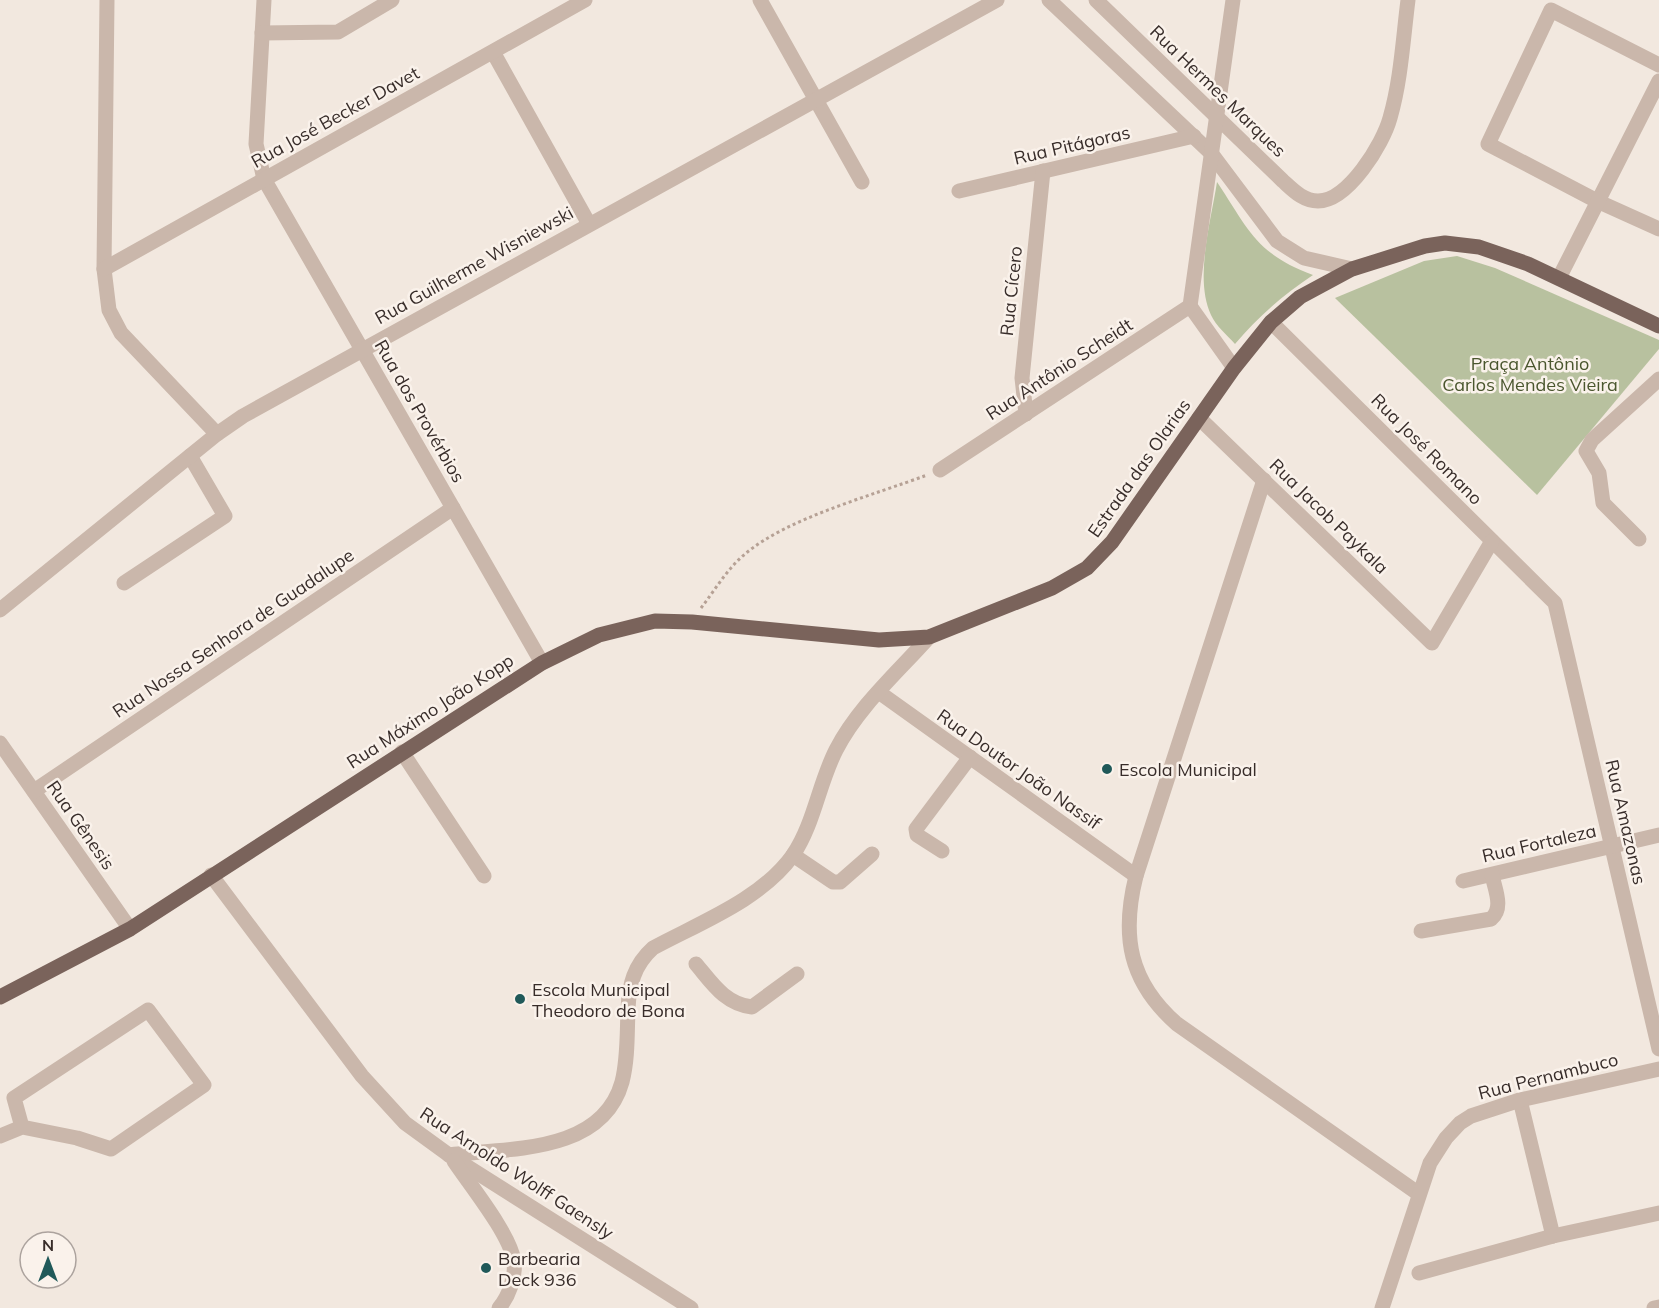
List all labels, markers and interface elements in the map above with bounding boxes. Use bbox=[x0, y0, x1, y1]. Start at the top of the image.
street label: Rua Hermes Marques bbox=[1145, 20, 1291, 162]
street label: Rua José Becker Davet bbox=[247, 61, 423, 173]
street label: Rua Pitágoras bbox=[1012, 120, 1133, 170]
street label: Rua Guilherme Wisniewski bbox=[371, 201, 577, 329]
street label: Rua Cícero bbox=[995, 245, 1027, 337]
street label: Rua Antônio Scheidt bbox=[981, 313, 1137, 425]
street label: Rua dos Provérbios bbox=[370, 335, 470, 487]
park label: Praça Antônio Carlos Mendes Vieira bbox=[1442, 352, 1618, 396]
street label: Rua José Romano bbox=[1367, 389, 1487, 509]
street label: Estrada das Olarias bbox=[1083, 394, 1195, 542]
street label: Rua Jacob Paykala bbox=[1265, 453, 1393, 579]
street label: Rua Nossa Senhora de Guadalupe bbox=[108, 543, 358, 723]
street label: Rua Máximo João Kopp bbox=[342, 648, 518, 774]
street label: Rua Doutor João Nassif bbox=[933, 704, 1106, 835]
street label: Rua Amazonas bbox=[1600, 757, 1652, 887]
place label: Escola Municipal bbox=[1119, 758, 1257, 781]
marker: Escola Municipal bbox=[1100, 762, 1114, 776]
street label: Rua Gênesis bbox=[42, 776, 120, 874]
street label: Rua Fortaleza bbox=[1480, 819, 1598, 867]
place label: Escola Municipal Theodoro de Bona bbox=[532, 978, 685, 1022]
marker: Escola Municipal Theodoro de Bona bbox=[513, 992, 527, 1006]
street label: Rua Pernambuco bbox=[1476, 1048, 1620, 1104]
street label: Rua Arnoldo Wolff Gaensly bbox=[416, 1102, 618, 1244]
north arrow bbox=[18, 1230, 78, 1290]
text: N bbox=[42, 1235, 54, 1255]
place label: Barbearia Deck 936 bbox=[498, 1247, 581, 1291]
marker: Barbearia Deck 936 bbox=[479, 1261, 493, 1275]

